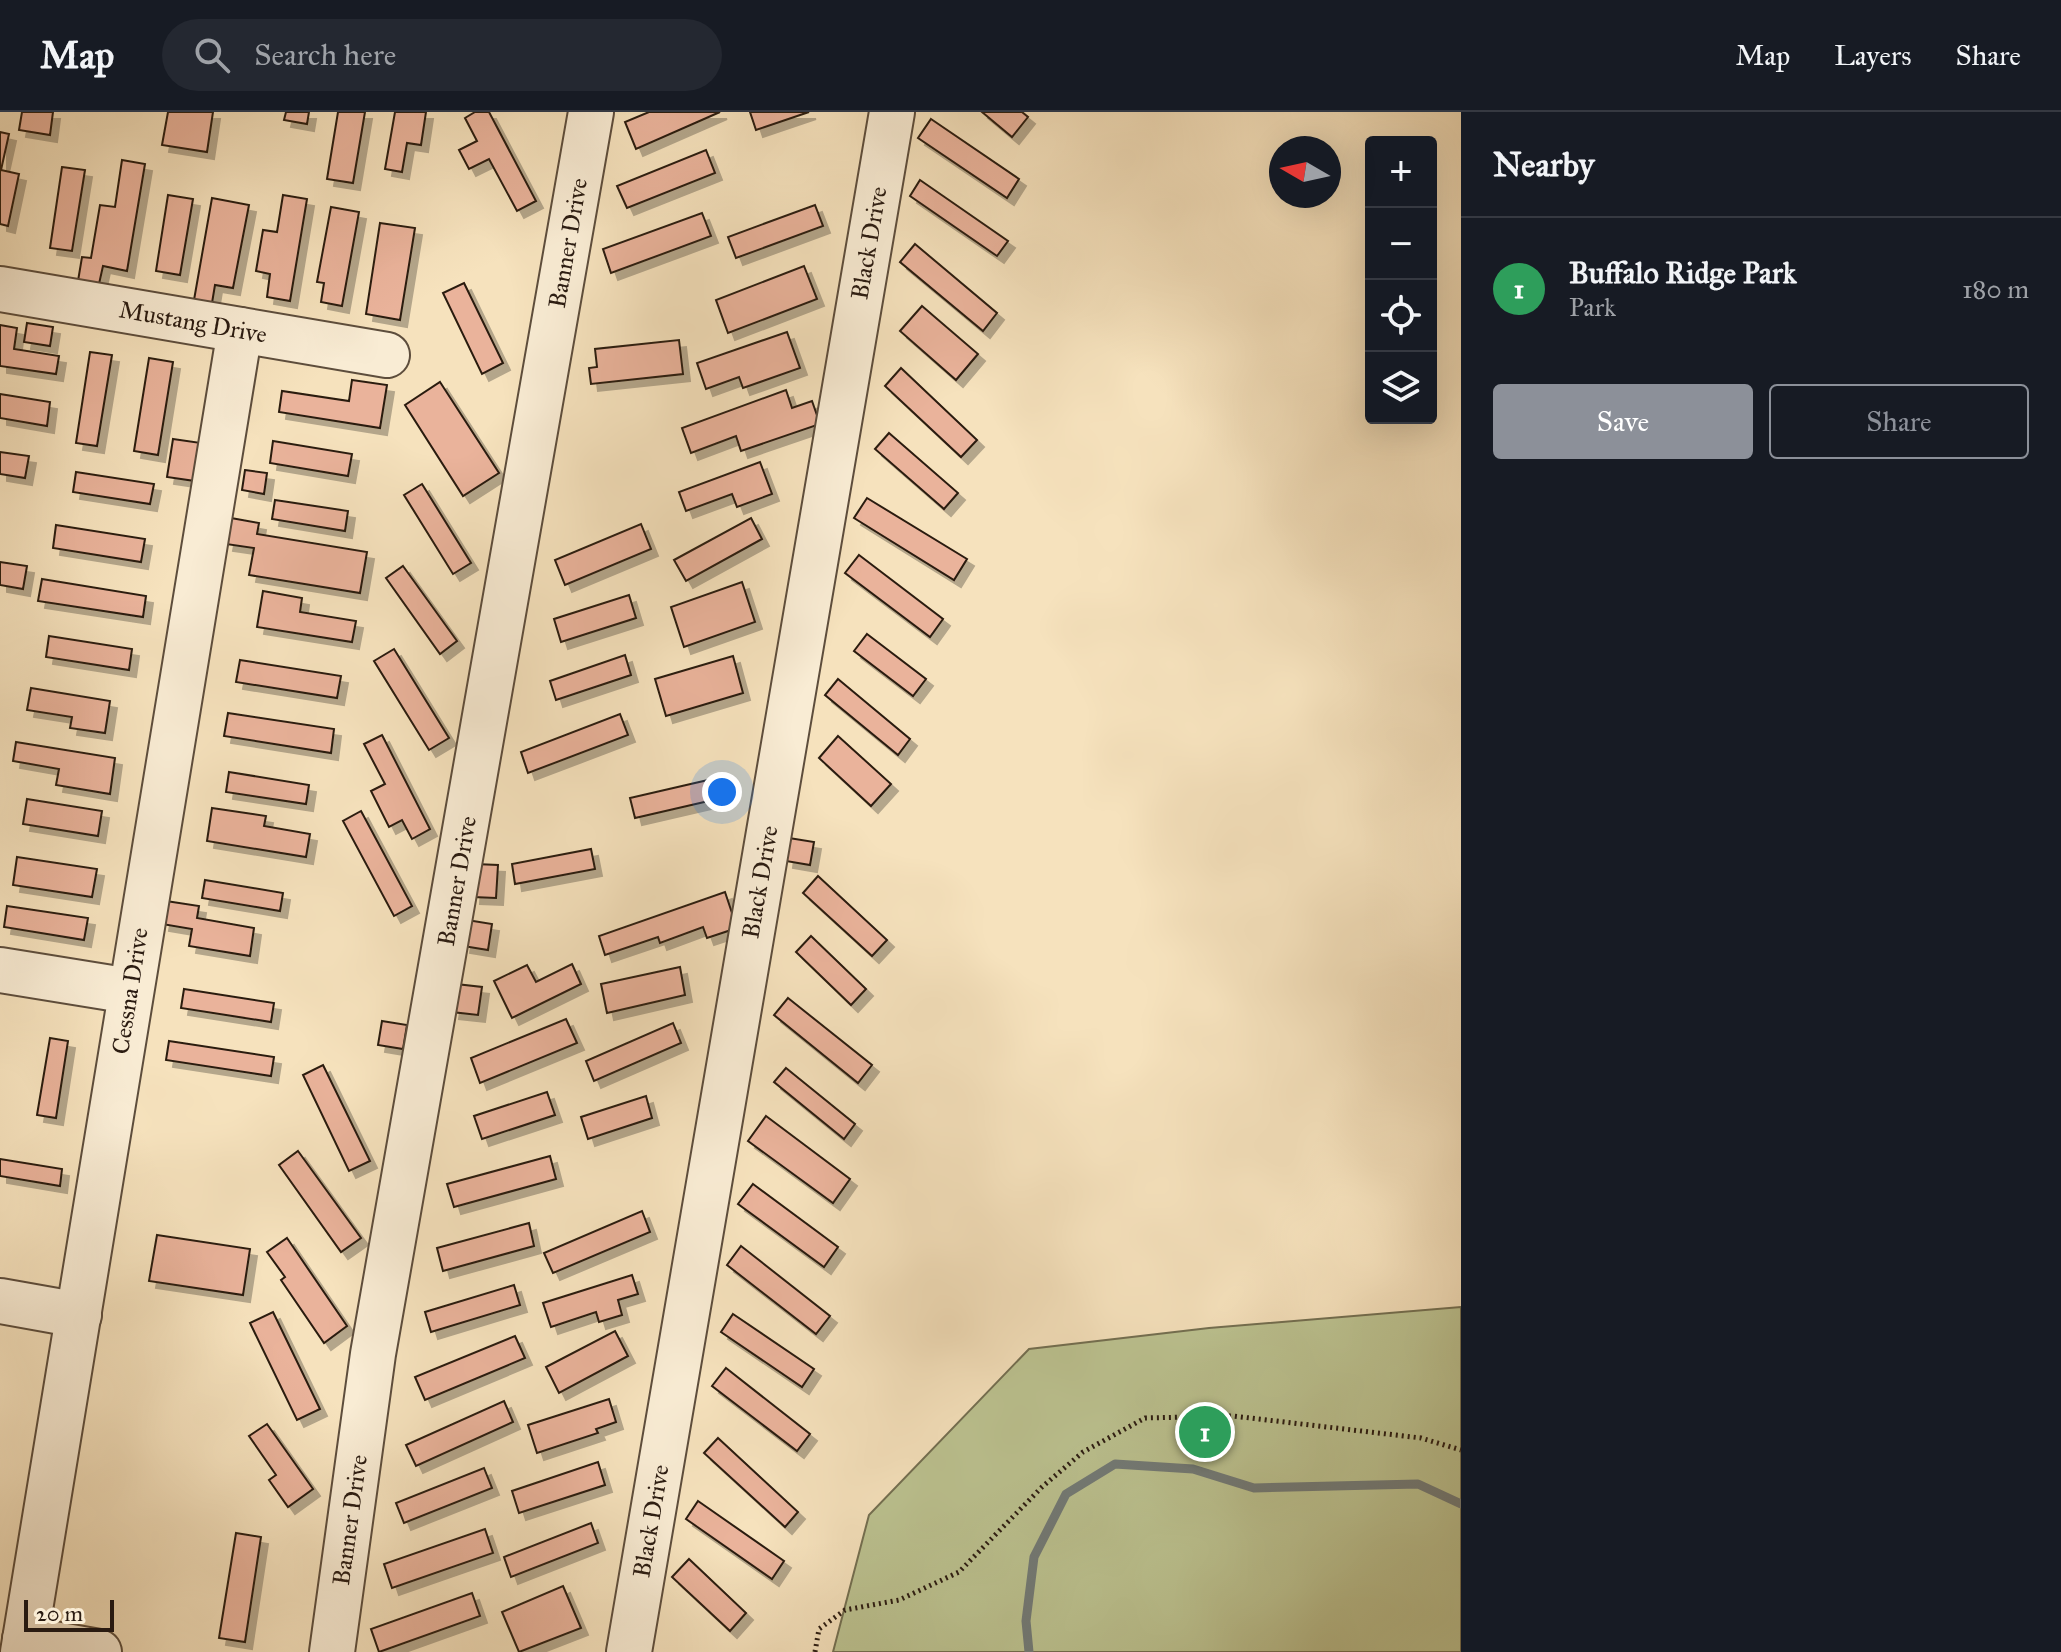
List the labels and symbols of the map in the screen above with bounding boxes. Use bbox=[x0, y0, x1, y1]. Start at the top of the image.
north arrow bbox=[1269, 136, 1341, 208]
street label: Banner Drive bbox=[542, 176, 594, 310]
street label: Black Drive bbox=[844, 184, 894, 302]
street label: Mustang Drive bbox=[117, 294, 269, 350]
your location bbox=[702, 772, 742, 812]
street label: Banner Drive bbox=[431, 814, 483, 948]
street label: Black Drive bbox=[735, 823, 785, 941]
street label: Cessna Drive bbox=[105, 926, 155, 1056]
pin: 1 bbox=[1179, 1402, 1231, 1462]
street label: Banner Drive bbox=[326, 1453, 374, 1587]
street label: Black Drive bbox=[626, 1462, 676, 1580]
scale bar bbox=[24, 1596, 114, 1632]

